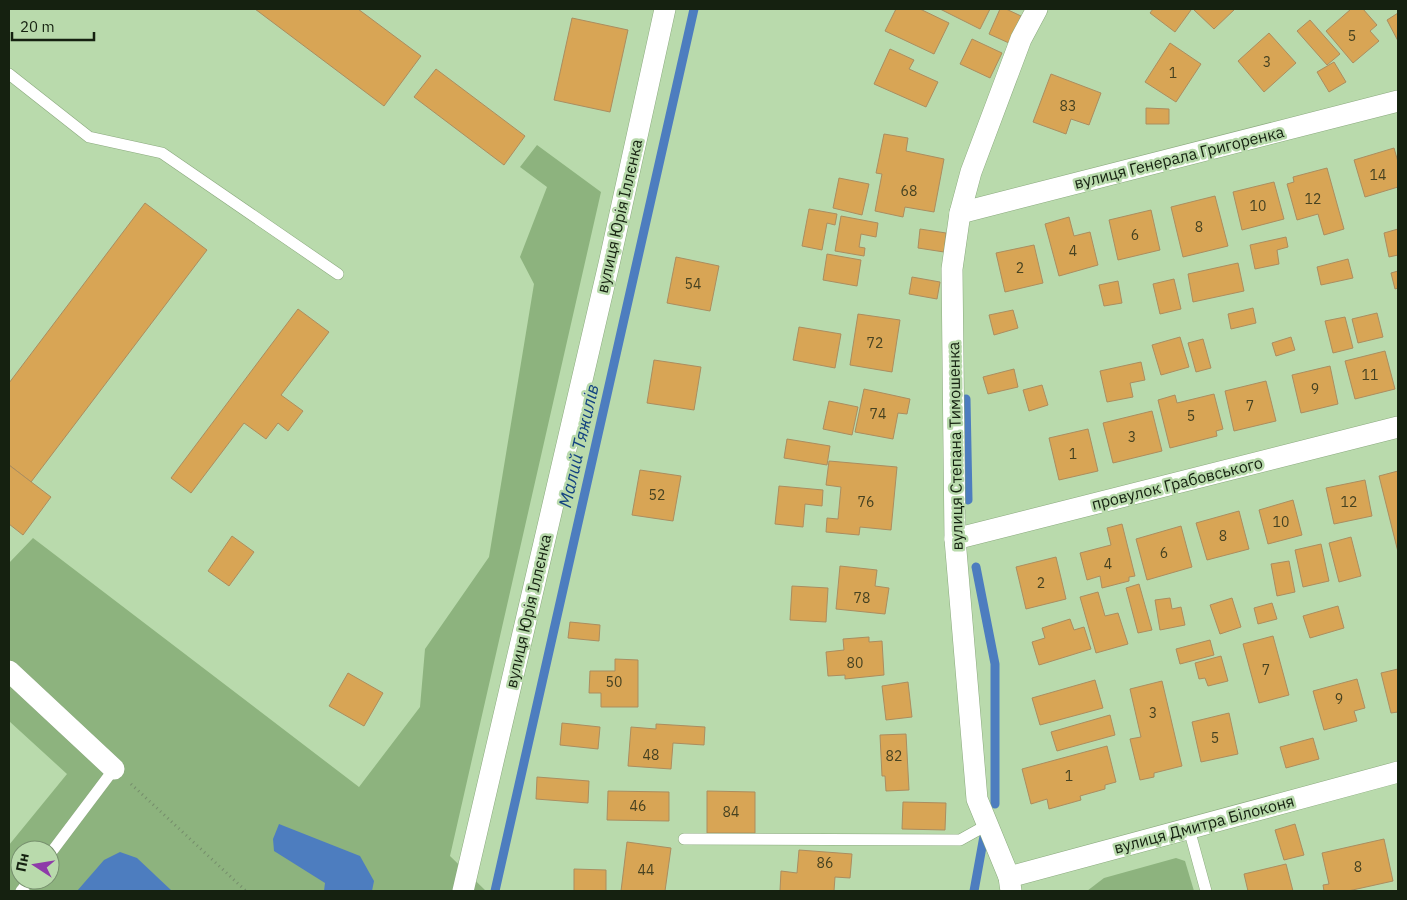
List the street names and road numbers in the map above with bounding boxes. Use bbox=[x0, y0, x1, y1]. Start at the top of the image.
street label: вулиця Генерала Григоренка bbox=[1072, 121, 1286, 193]
street label: вулиця Юрія Іллєнка bbox=[592, 137, 647, 295]
street label: вулиця Степана Тимошенка bbox=[943, 341, 967, 550]
street label: провулок Грабовського bbox=[1089, 452, 1265, 514]
street label: вулиця Юрія Іллєнка bbox=[501, 532, 556, 690]
street label: вулиця Дмитра Білоконя bbox=[1112, 790, 1296, 858]

